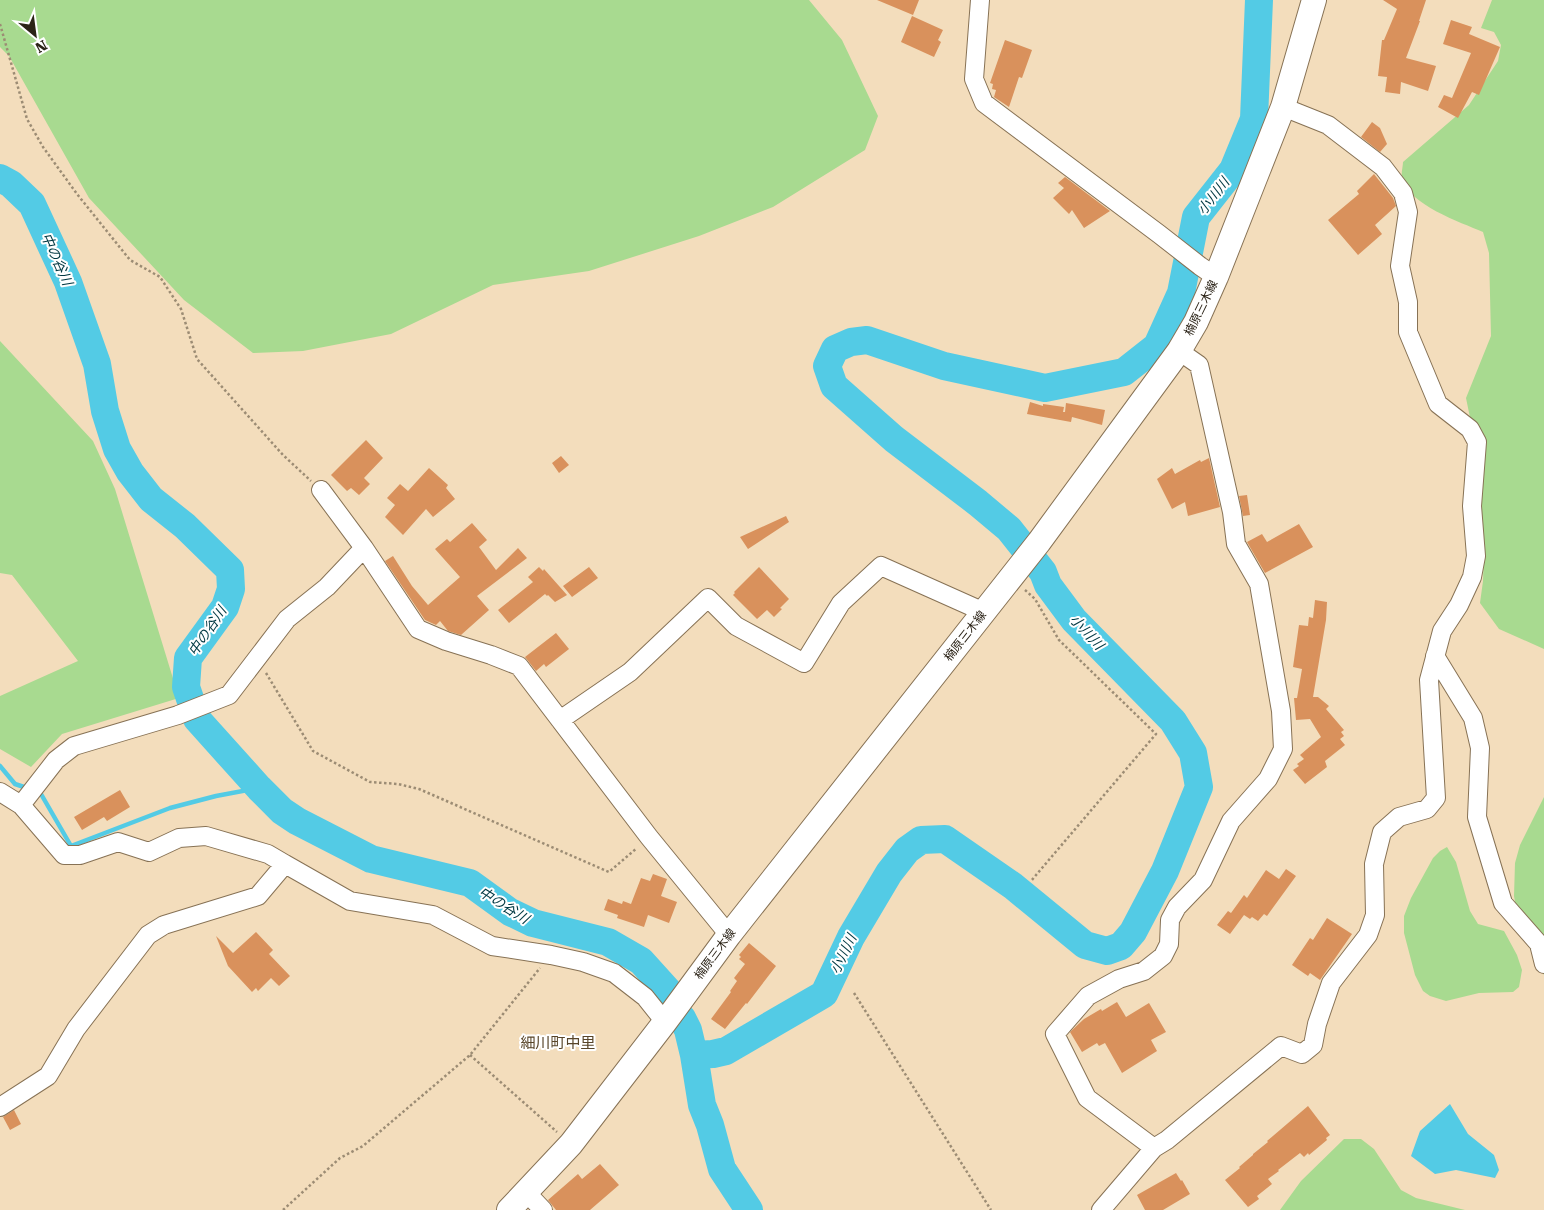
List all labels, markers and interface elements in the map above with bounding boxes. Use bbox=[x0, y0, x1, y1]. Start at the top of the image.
north arrow bbox=[10, 10, 60, 60]
text: N bbox=[33, 37, 50, 56]
water label: 小川川 bbox=[1194, 173, 1233, 217]
water label: 中の谷川 bbox=[38, 230, 77, 290]
street label: 楠原三木線 bbox=[1182, 278, 1220, 338]
water label: 中の谷川 bbox=[185, 602, 230, 659]
street label: 楠原三木線 bbox=[941, 608, 989, 664]
water label: 小川川 bbox=[1067, 611, 1109, 654]
water label: 中の谷川 bbox=[476, 883, 534, 928]
street label: 楠原三木線 bbox=[691, 926, 739, 982]
water label: 小川川 bbox=[827, 930, 860, 976]
district label: 細川町中里 bbox=[520, 1034, 596, 1052]

